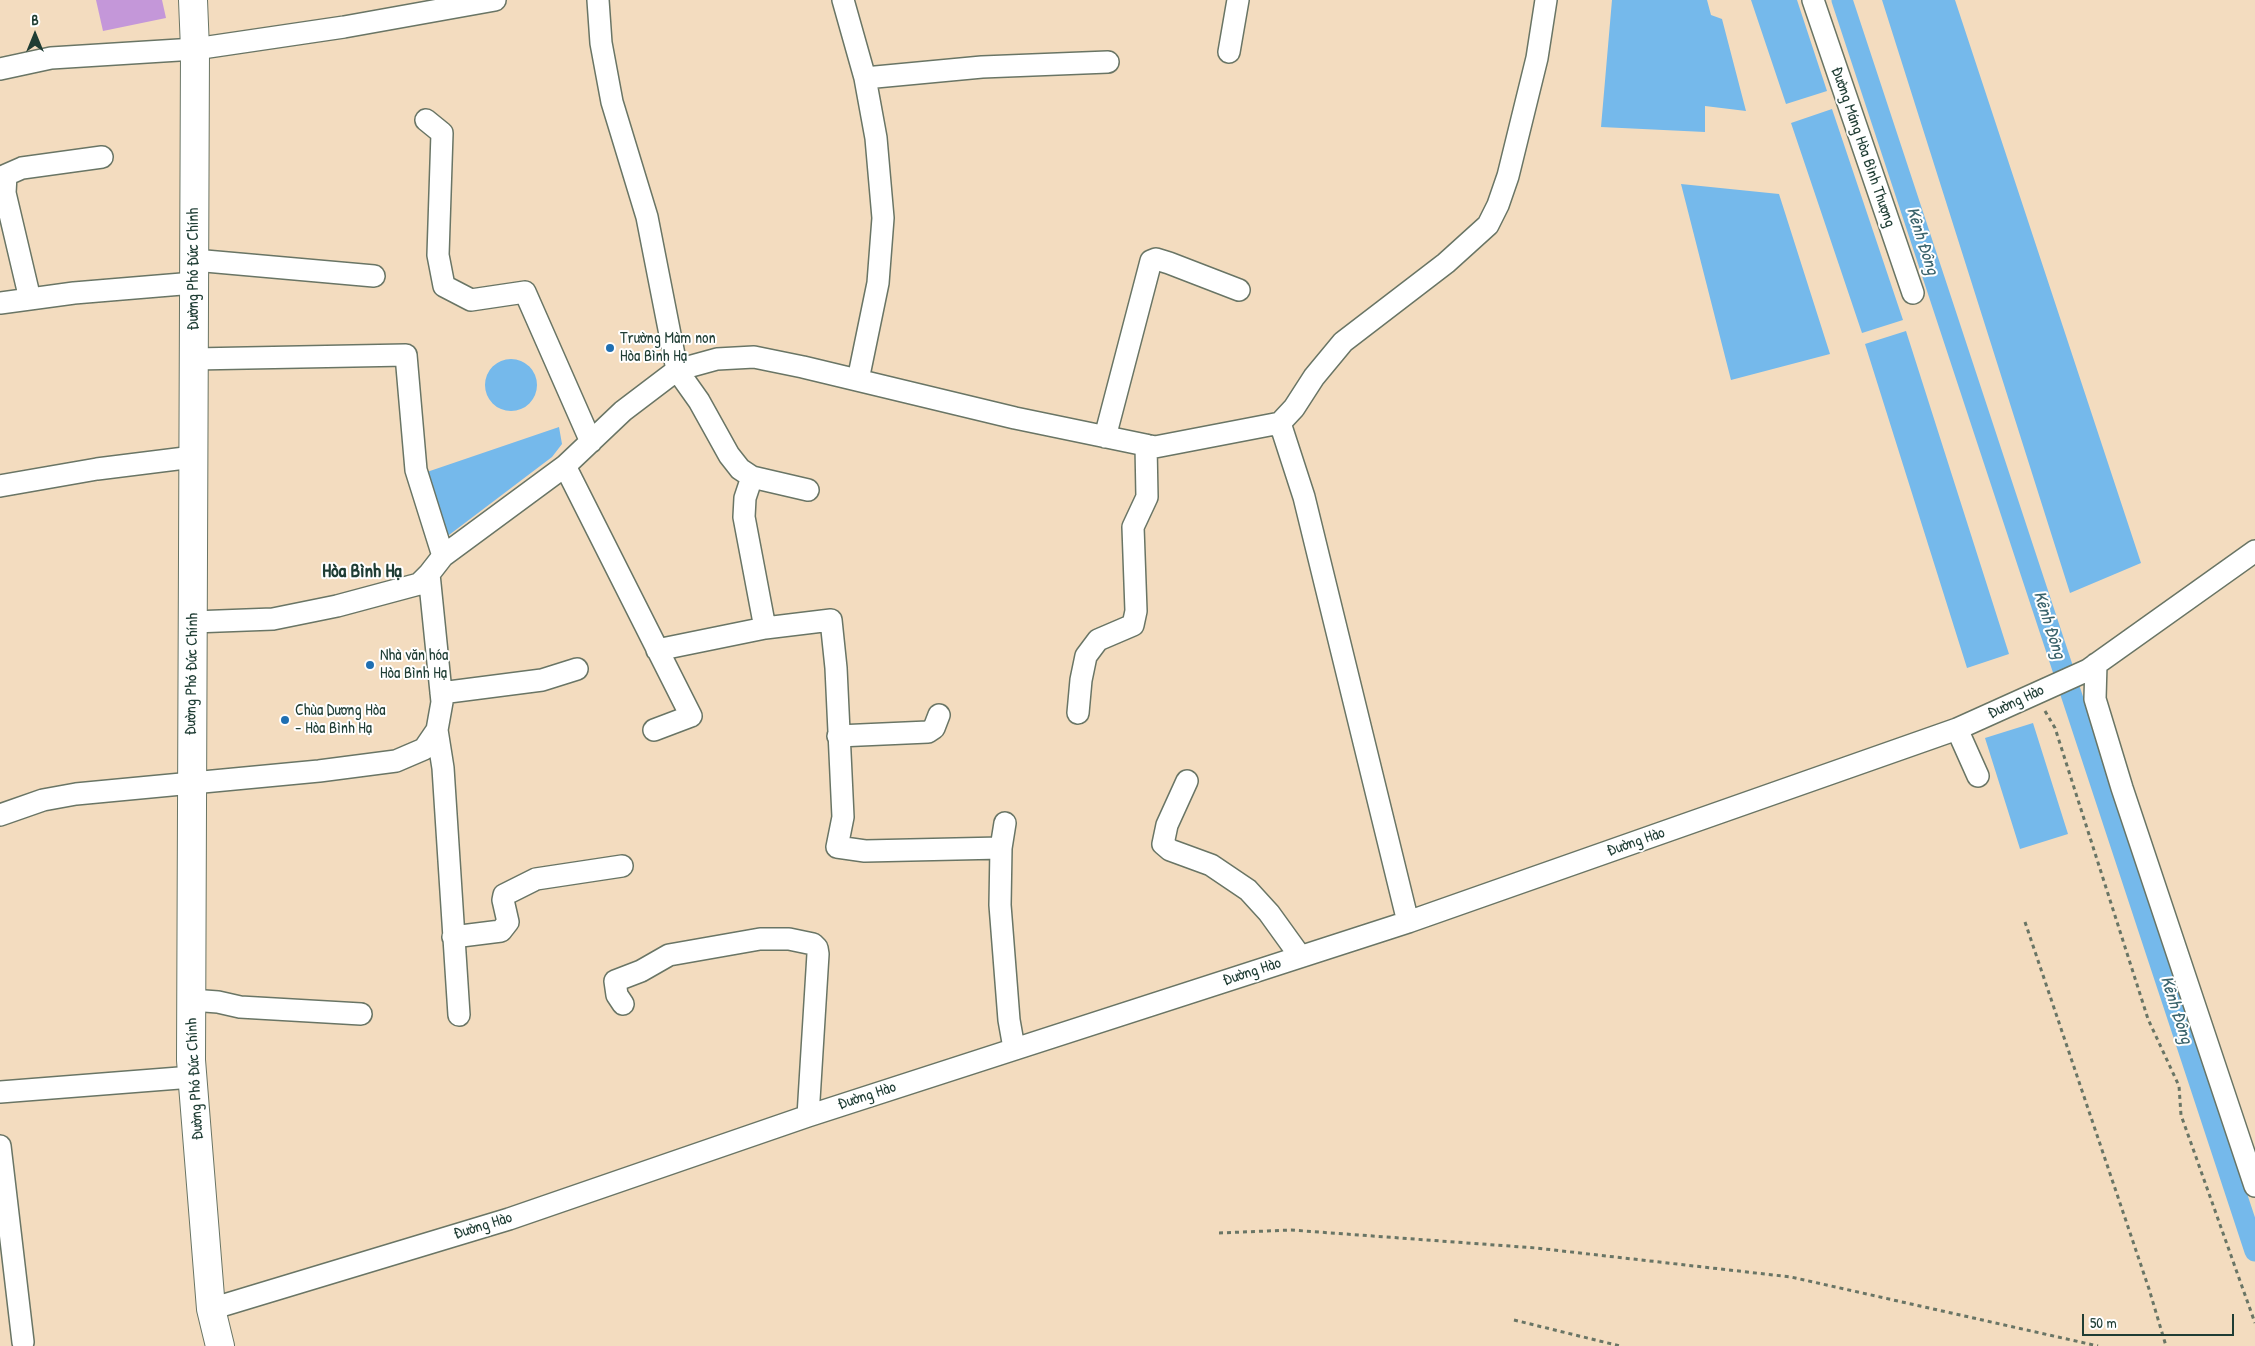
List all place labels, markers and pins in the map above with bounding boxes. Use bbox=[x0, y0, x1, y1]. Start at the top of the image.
place label: Trường Màm non Hòa Bình Hạ bbox=[620, 329, 716, 367]
marker: Trường Màm non Hòa Bình Hạ bbox=[604, 342, 616, 354]
place label: Nhà văn hóa Hòa Bình Hạ bbox=[380, 646, 448, 684]
marker: Nhà văn hóa Hòa Bình Hạ bbox=[364, 659, 376, 671]
place label: Chùa Dương Hòa - Hòa Bình Hạ bbox=[295, 701, 386, 739]
marker: Chùa Dương Hòa - Hòa Bình Hạ bbox=[279, 714, 291, 726]

